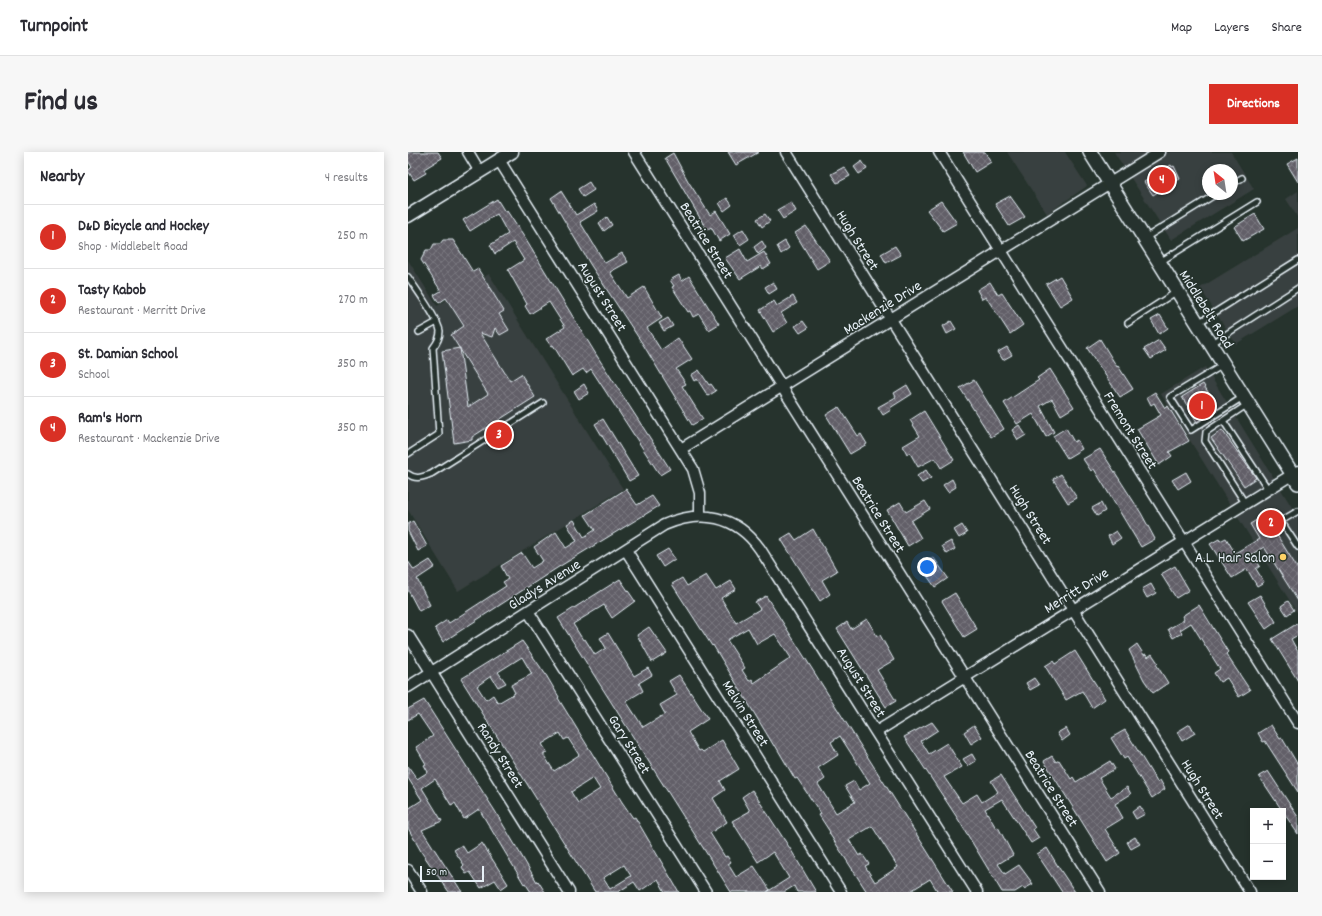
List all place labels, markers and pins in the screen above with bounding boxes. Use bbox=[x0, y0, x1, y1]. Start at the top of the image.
pin: 4 bbox=[1149, 165, 1175, 195]
pin: 1 bbox=[1189, 391, 1215, 421]
pin: 3 bbox=[486, 420, 512, 450]
pin: 2 bbox=[1258, 508, 1284, 538]
place label: A.L. Hair Salon bbox=[1195, 548, 1275, 570]
marker: A.L. Hair Salon bbox=[1278, 552, 1288, 562]

